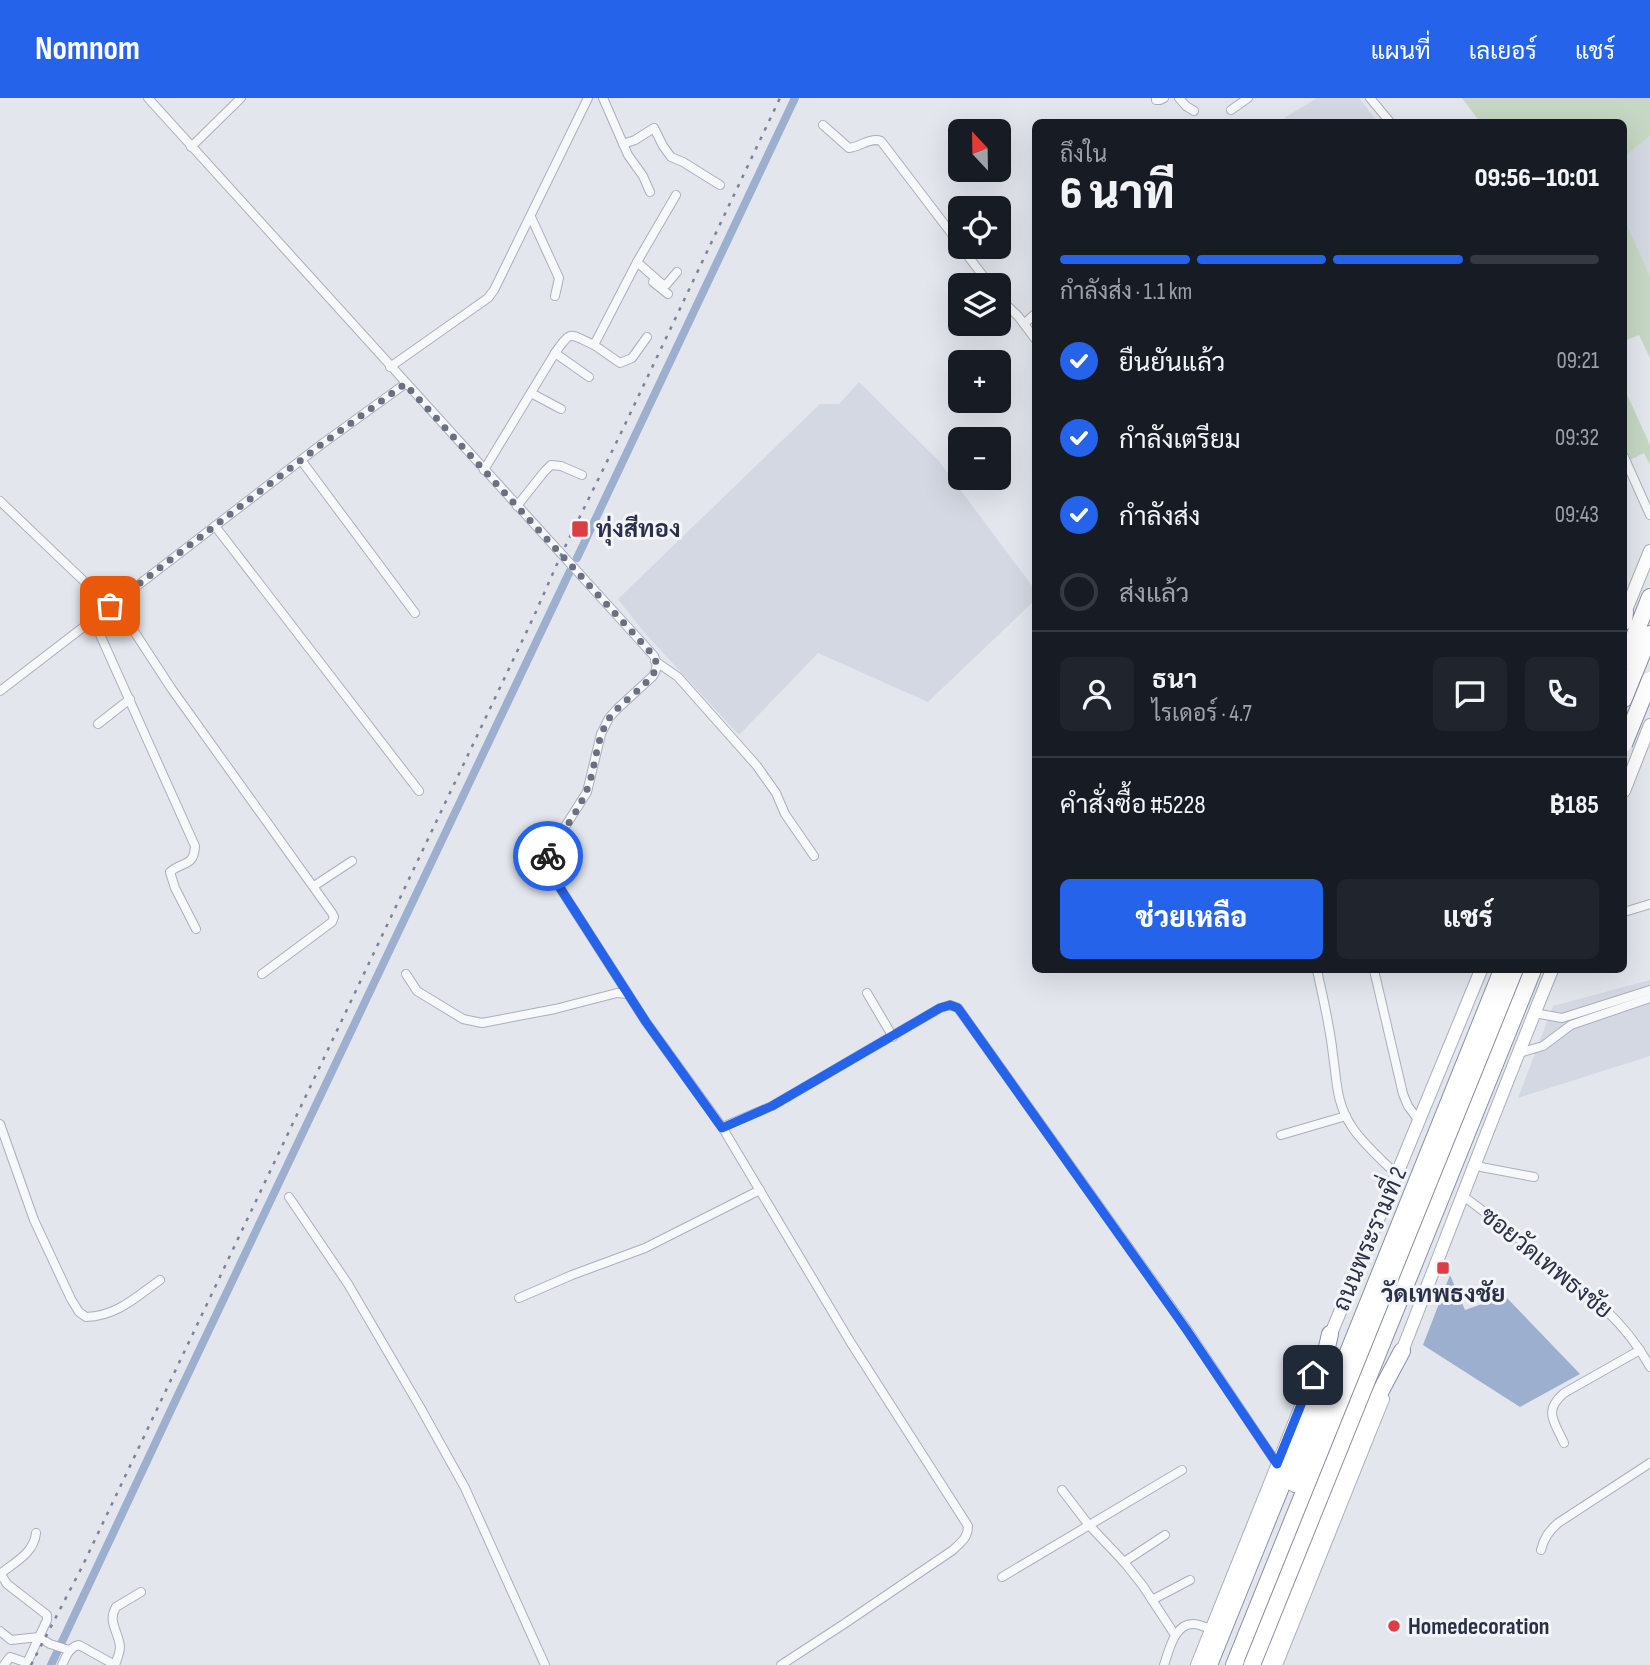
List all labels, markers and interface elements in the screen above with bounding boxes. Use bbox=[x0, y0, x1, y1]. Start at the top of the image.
text: Nomnom bbox=[35, 29, 140, 69]
text: แผนที่ bbox=[1371, 37, 1431, 66]
text: เลเยอร์ bbox=[1469, 37, 1537, 66]
text: แชร์ bbox=[1575, 37, 1615, 66]
north arrow bbox=[948, 119, 1012, 182]
map controls bbox=[948, 119, 1011, 490]
text: ถึงใน bbox=[1060, 141, 1107, 169]
text: 09:56–10:01 bbox=[1475, 163, 1599, 194]
text: 6 นาที bbox=[1060, 167, 1175, 222]
button: locate bbox=[948, 196, 1011, 259]
button: layers bbox=[948, 273, 1011, 336]
text: กำลังส่ง · 1.1 km bbox=[1060, 278, 1192, 306]
icon: check bbox=[1060, 342, 1098, 380]
text: 09:21 bbox=[1557, 347, 1599, 375]
text: ยืนยันแล้ว bbox=[1119, 348, 1225, 379]
button: + bbox=[948, 350, 1011, 413]
icon: check bbox=[1060, 419, 1098, 457]
text: 09:32 bbox=[1555, 424, 1599, 452]
text: กำลังเตรียม bbox=[1119, 425, 1241, 456]
button: − bbox=[948, 427, 1011, 490]
icon: check bbox=[1060, 496, 1098, 534]
text: 09:43 bbox=[1555, 501, 1599, 529]
text: กำลังส่ง bbox=[1119, 502, 1200, 533]
place label: ทุ่งสีทอง bbox=[596, 514, 681, 546]
marker: ทุ่งสีทอง bbox=[570, 519, 590, 539]
pin bbox=[80, 576, 140, 636]
text: ส่งแล้ว bbox=[1119, 579, 1189, 610]
icon: bag bbox=[91, 587, 129, 625]
button: person bbox=[1060, 657, 1134, 731]
button: chat bbox=[1433, 657, 1507, 731]
button: phone bbox=[1525, 657, 1599, 731]
text: ธนา bbox=[1152, 665, 1197, 696]
text: ไรเดอร์ · 4.7 bbox=[1152, 700, 1252, 728]
text: คำสั่งซื้อ #5228 bbox=[1060, 790, 1206, 821]
text: ฿185 bbox=[1549, 790, 1599, 821]
courier bbox=[513, 821, 583, 891]
icon: bike bbox=[529, 837, 567, 875]
button: ช่วยเหลือ bbox=[1060, 879, 1323, 959]
button: แชร์ bbox=[1337, 879, 1599, 959]
street label: ถนนพระรามที่ 2 bbox=[1320, 1160, 1413, 1315]
street label: ซอยวัดเทพธงชัย bbox=[1474, 1201, 1618, 1325]
marker: วัดเทพธงชัย bbox=[1435, 1260, 1451, 1276]
place label: วัดเทพธงชัย bbox=[1381, 1279, 1505, 1309]
pin bbox=[1283, 1345, 1343, 1405]
icon: home bbox=[1294, 1356, 1332, 1394]
place label: Homedecoration bbox=[1408, 1612, 1550, 1641]
marker: Homedecoration bbox=[1386, 1618, 1402, 1634]

